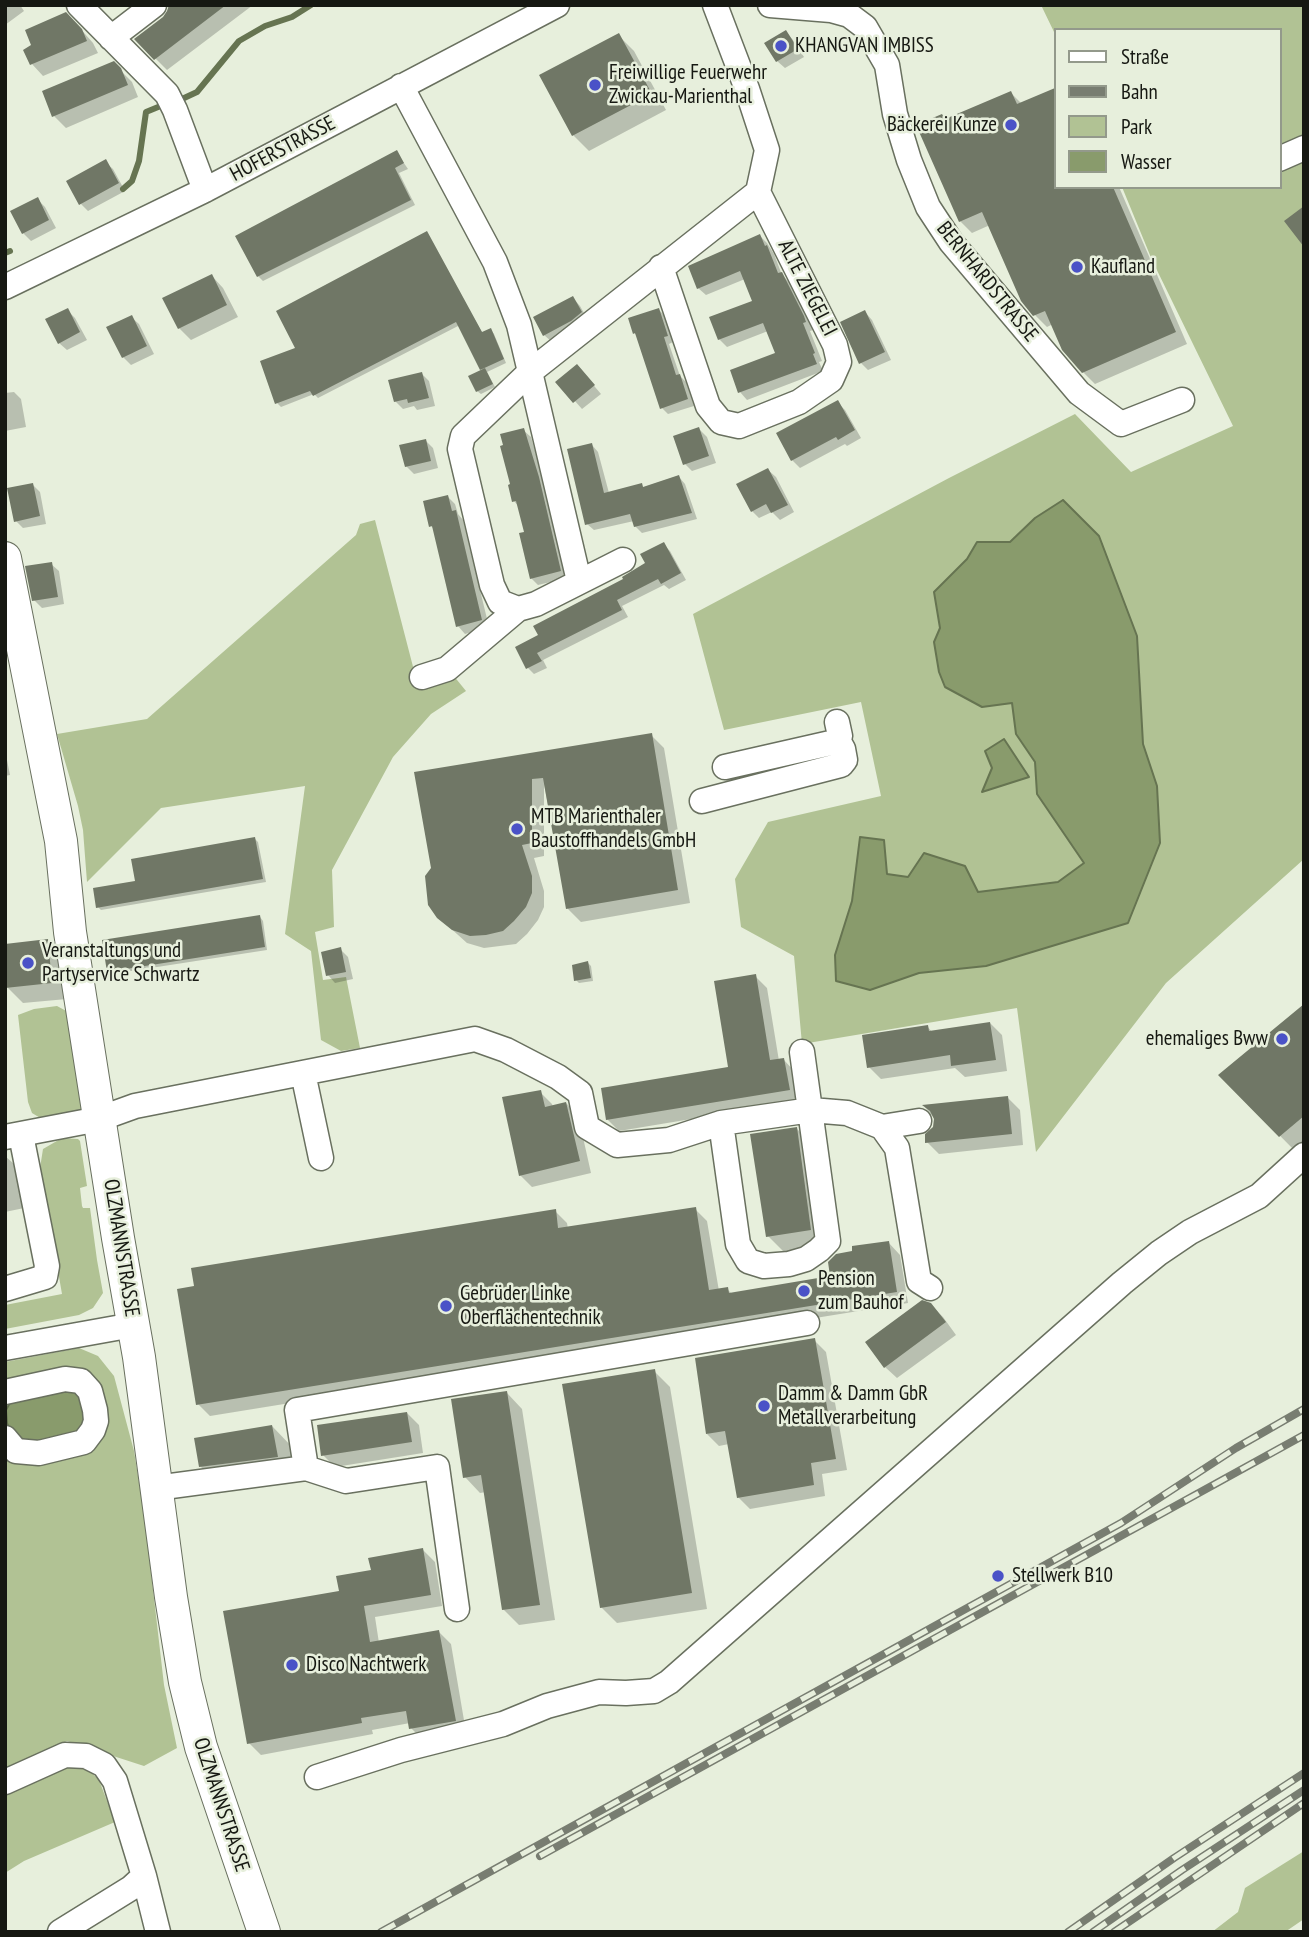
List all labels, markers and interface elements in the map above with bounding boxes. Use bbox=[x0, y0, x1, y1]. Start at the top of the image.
legend bbox=[1054, 28, 1281, 189]
place label: KHANGVAN IMBISS bbox=[795, 33, 934, 59]
marker: KHANGVAN IMBISS bbox=[773, 38, 789, 54]
text: Straße bbox=[1121, 43, 1169, 70]
place label: Freiwillige Feuerwehr Zwickau-Marienthal bbox=[609, 60, 767, 110]
marker: Freiwillige Feuerwehr Zwickau-Marienthal bbox=[587, 77, 603, 93]
text: Bahn bbox=[1121, 78, 1158, 105]
street label: HOFERSTRASSE bbox=[226, 111, 340, 187]
place label: Bäckerei Kunze bbox=[887, 112, 997, 138]
text: Park bbox=[1121, 113, 1152, 140]
marker: Bäckerei Kunze bbox=[1003, 117, 1019, 133]
text: Wasser bbox=[1121, 148, 1171, 175]
street label: BERNHARDSTRASSE bbox=[931, 217, 1043, 347]
street label: ALTE ZIEGELEI bbox=[772, 236, 842, 340]
place label: Kaufland bbox=[1091, 254, 1155, 280]
marker: Kaufland bbox=[1069, 259, 1085, 275]
place label: MTB Marienthaler Baustoffhandels GmbH bbox=[531, 804, 696, 854]
marker: MTB Marienthaler Baustoffhandels GmbH bbox=[509, 821, 525, 837]
place label: Veranstaltungs und Partyservice Schwartz bbox=[42, 938, 200, 988]
marker: Veranstaltungs und Partyservice Schwartz bbox=[20, 955, 36, 971]
place label: ehemaliges Bww bbox=[1146, 1026, 1268, 1052]
marker: ehemaliges Bww bbox=[1274, 1031, 1290, 1047]
street label: OLZMANNSTRASSE bbox=[98, 1177, 144, 1319]
place label: Pension zum Bauhof bbox=[818, 1266, 904, 1316]
place label: Gebrüder Linke Oberflächentechnik bbox=[460, 1281, 601, 1331]
marker: Pension zum Bauhof bbox=[796, 1283, 812, 1299]
marker: Gebrüder Linke Oberflächentechnik bbox=[438, 1298, 454, 1314]
place label: Damm & Damm GbR Metallverarbeitung bbox=[778, 1381, 928, 1431]
marker: Damm & Damm GbR Metallverarbeitung bbox=[756, 1398, 772, 1414]
place label: Stellwerk B10 bbox=[1012, 1563, 1113, 1589]
marker: Stellwerk B10 bbox=[990, 1568, 1006, 1584]
place label: Disco Nachtwerk bbox=[306, 1652, 426, 1678]
marker: Disco Nachtwerk bbox=[284, 1657, 300, 1673]
street label: OLZMANNSTRASSE bbox=[187, 1735, 255, 1875]

